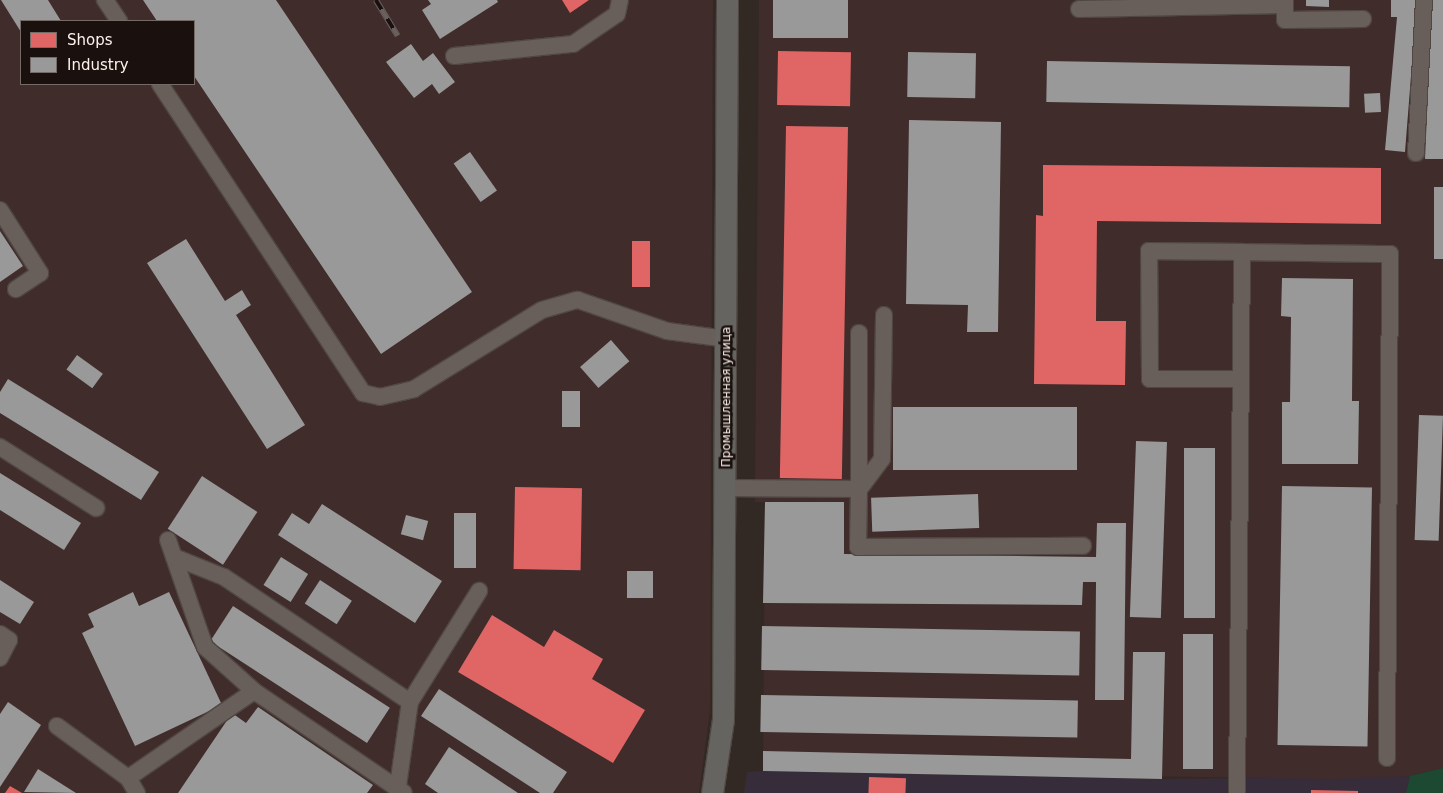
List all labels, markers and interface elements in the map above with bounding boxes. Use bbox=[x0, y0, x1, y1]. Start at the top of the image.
legend bbox=[20, 20, 195, 85]
text: Shops bbox=[67, 31, 113, 49]
text: Industry bbox=[67, 56, 129, 74]
street label: Промышленная улица bbox=[720, 327, 734, 467]

